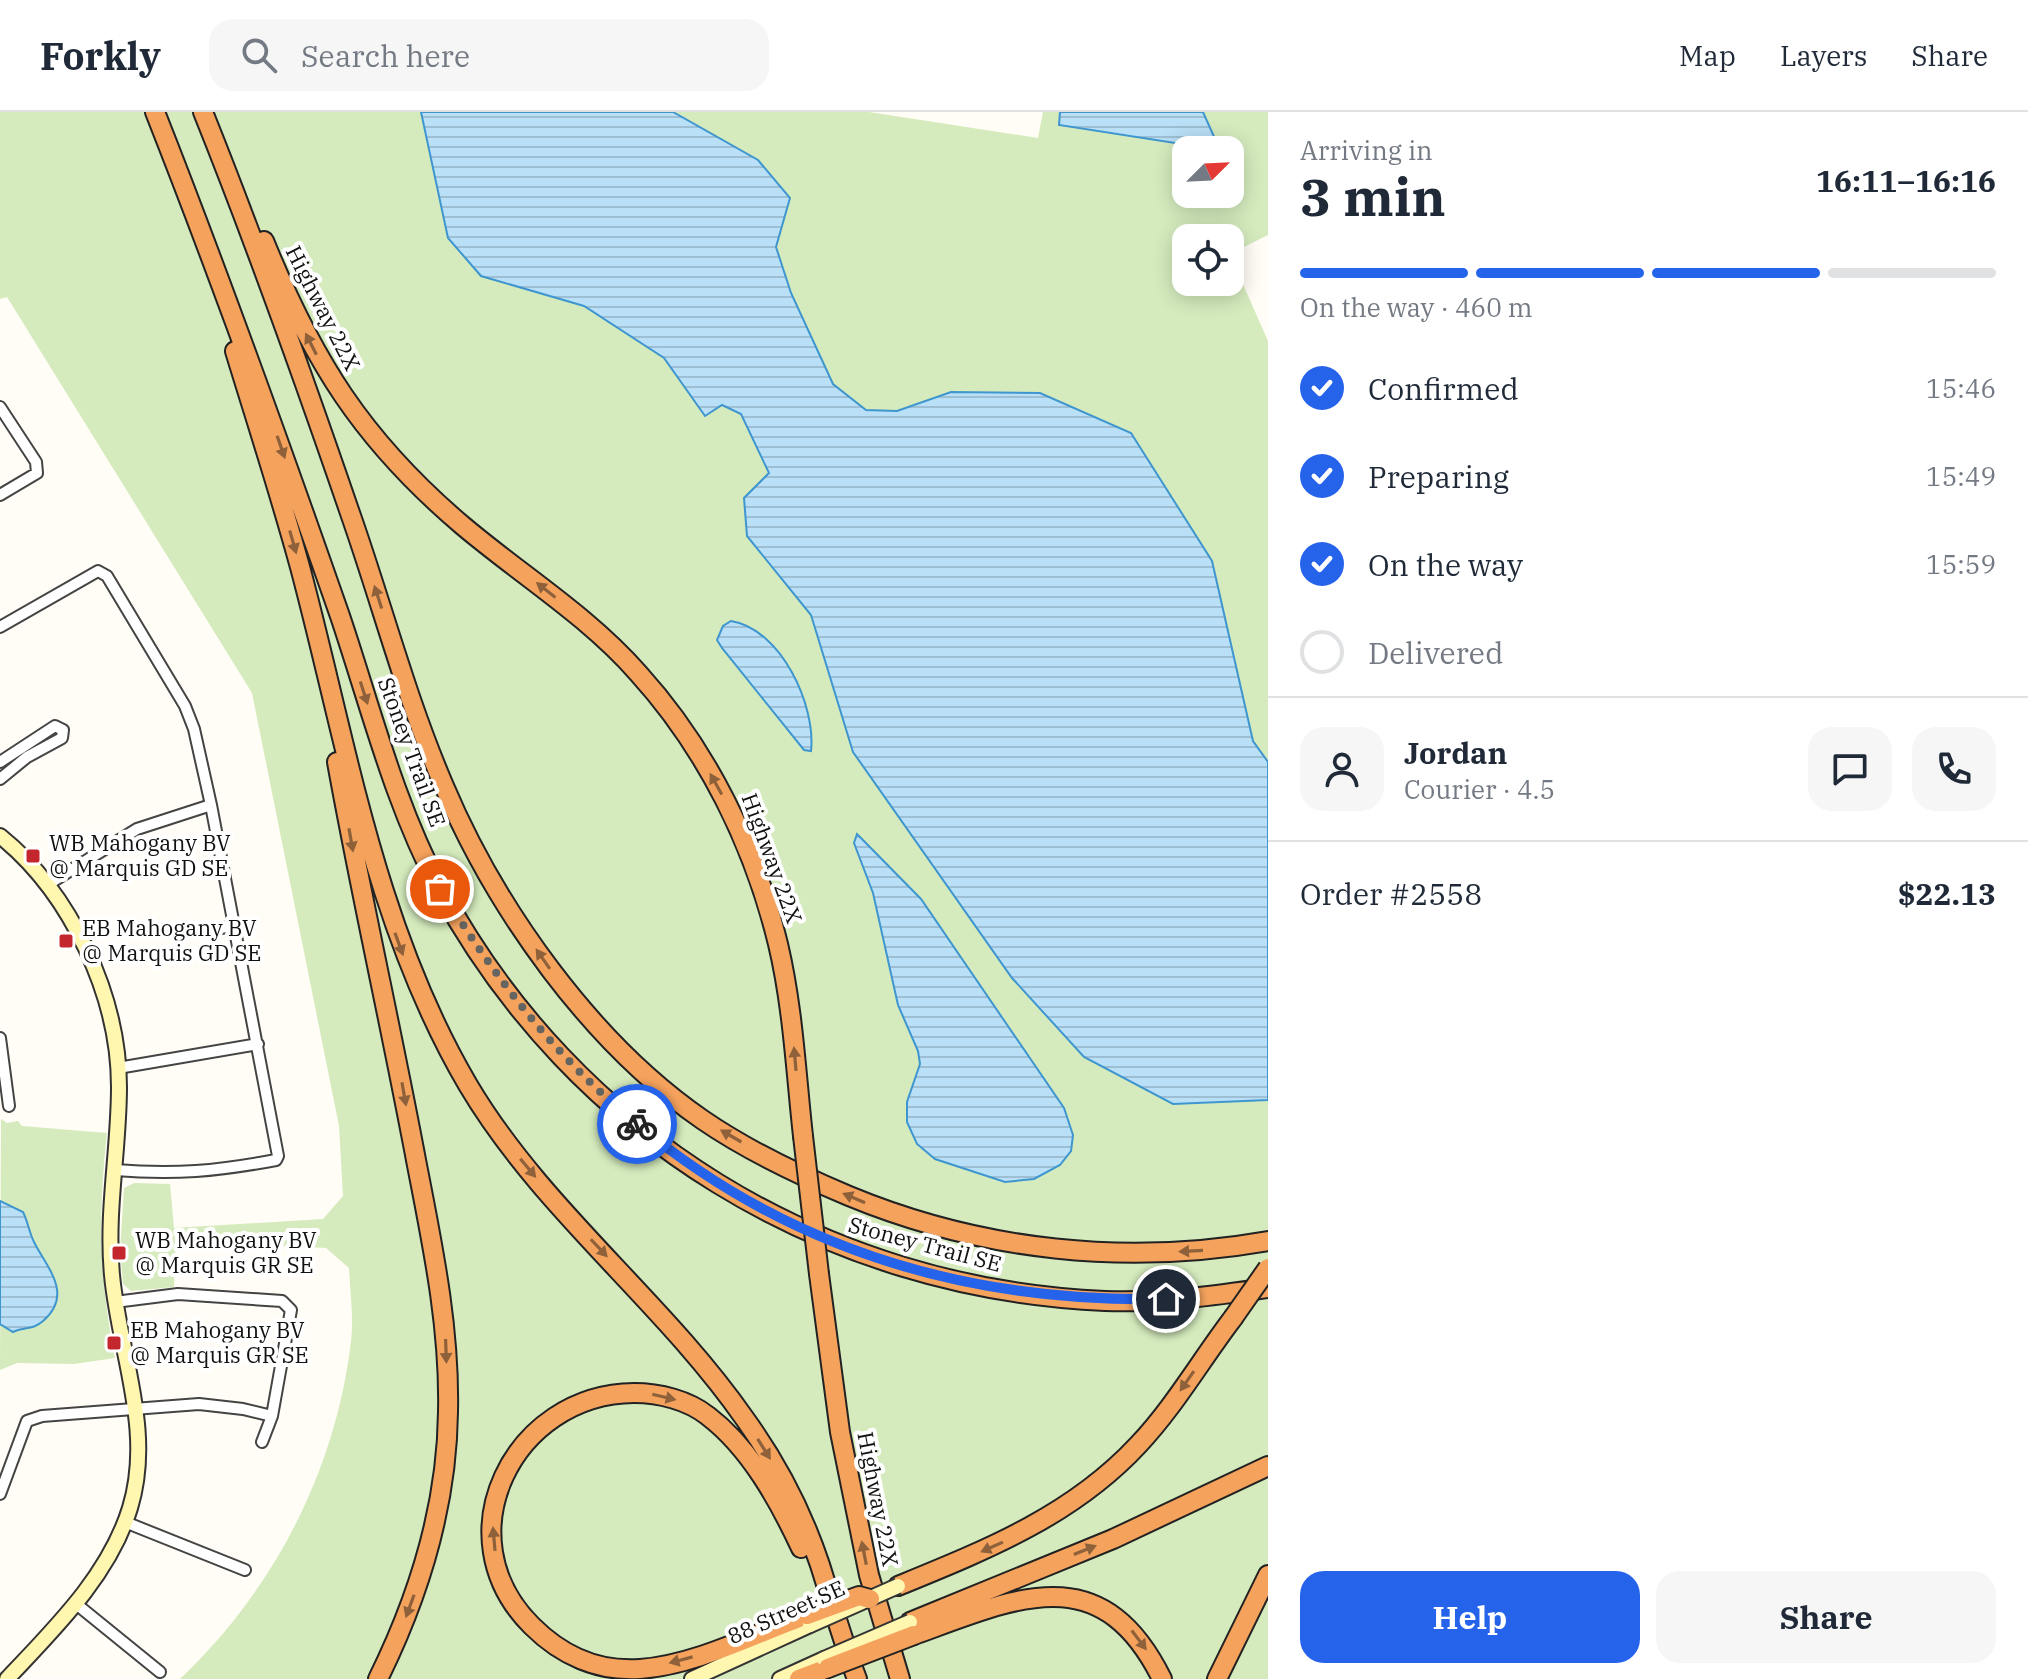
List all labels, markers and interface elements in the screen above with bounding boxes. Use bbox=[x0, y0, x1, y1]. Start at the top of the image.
search box bbox=[209, 19, 769, 91]
text: Forkly bbox=[40, 31, 161, 80]
icon: search bbox=[237, 33, 281, 77]
text: Search here bbox=[301, 36, 470, 75]
text: Map bbox=[1679, 37, 1736, 74]
text: Layers bbox=[1780, 37, 1867, 74]
text: Share bbox=[1911, 37, 1988, 74]
text: Arriving in bbox=[1300, 133, 1433, 167]
north arrow bbox=[1172, 136, 1244, 208]
map controls bbox=[1172, 136, 1244, 296]
text: 16:11–16:16 bbox=[1816, 161, 1996, 200]
text: 3 min bbox=[1300, 163, 1446, 230]
button: locate bbox=[1172, 224, 1244, 296]
street label: Highway 22X bbox=[280, 240, 367, 375]
text: On the way · 460 m bbox=[1300, 290, 1533, 324]
one-way arrow bbox=[304, 333, 317, 356]
icon: check bbox=[1300, 366, 1344, 410]
text: Confirmed bbox=[1368, 369, 1519, 408]
text: 15:46 bbox=[1926, 371, 1996, 405]
one-way arrow bbox=[275, 435, 287, 459]
icon: check bbox=[1300, 454, 1344, 498]
text: Preparing bbox=[1368, 457, 1509, 496]
text: 15:49 bbox=[1926, 459, 1996, 493]
one-way arrow bbox=[287, 530, 299, 555]
icon: check bbox=[1300, 542, 1344, 586]
text: On the way bbox=[1368, 545, 1523, 584]
text: 15:59 bbox=[1926, 547, 1996, 581]
one-way arrow bbox=[536, 583, 556, 599]
one-way arrow bbox=[372, 585, 384, 609]
text: Delivered bbox=[1368, 633, 1503, 672]
street label: Stoney Trail SE bbox=[372, 673, 453, 831]
one-way arrow bbox=[359, 681, 371, 705]
button: person bbox=[1300, 727, 1384, 811]
button: chat bbox=[1808, 727, 1892, 811]
button: phone bbox=[1912, 727, 1996, 811]
text: Jordan bbox=[1404, 733, 1507, 772]
text: Courier · 4.5 bbox=[1404, 772, 1555, 806]
one-way arrow bbox=[710, 773, 724, 795]
street label: Highway 22X bbox=[736, 789, 810, 927]
place label: WB Mahogany BV @ Marquis GD SE bbox=[49, 828, 231, 882]
one-way arrow bbox=[346, 828, 358, 853]
marker: WB Mahogany BV @ Marquis GD SE bbox=[24, 847, 42, 865]
pin bbox=[406, 855, 474, 923]
icon: bag bbox=[418, 867, 462, 911]
text: Order #2558 bbox=[1300, 874, 1482, 913]
text: $22.13 bbox=[1898, 874, 1996, 913]
place label: EB Mahogany BV @ Marquis GD SE bbox=[82, 913, 261, 967]
marker: EB Mahogany BV @ Marquis GD SE bbox=[57, 932, 75, 950]
one-way arrow bbox=[394, 932, 406, 956]
one-way arrow bbox=[536, 949, 551, 970]
one-way arrow bbox=[788, 1046, 801, 1071]
one-way arrow bbox=[398, 1082, 410, 1107]
courier bbox=[597, 1084, 677, 1164]
icon: bike bbox=[615, 1102, 659, 1146]
one-way arrow bbox=[720, 1129, 742, 1143]
one-way arrow bbox=[519, 1158, 536, 1178]
one-way arrow bbox=[842, 1191, 866, 1204]
street label: Stoney Trail SE bbox=[845, 1209, 1005, 1278]
place label: WB Mahogany BV @ Marquis GR SE bbox=[135, 1225, 317, 1279]
one-way arrow bbox=[590, 1239, 608, 1258]
marker: WB Mahogany BV @ Marquis GR SE bbox=[110, 1244, 128, 1262]
one-way arrow bbox=[1178, 1245, 1203, 1258]
pin bbox=[1132, 1265, 1200, 1333]
icon: home bbox=[1144, 1277, 1188, 1321]
place label: EB Mahogany BV @ Marquis GR SE bbox=[130, 1315, 309, 1369]
marker: EB Mahogany BV @ Marquis GR SE bbox=[105, 1334, 123, 1352]
one-way arrow bbox=[440, 1339, 453, 1364]
one-way arrow bbox=[1180, 1371, 1195, 1392]
one-way arrow bbox=[652, 1392, 677, 1404]
street label: Highway 22X bbox=[851, 1429, 906, 1569]
one-way arrow bbox=[757, 1438, 771, 1460]
one-way arrow bbox=[487, 1526, 500, 1551]
one-way arrow bbox=[980, 1540, 1004, 1554]
one-way arrow bbox=[857, 1541, 870, 1566]
one-way arrow bbox=[1074, 1543, 1098, 1556]
button: Help bbox=[1300, 1571, 1640, 1663]
button: Share bbox=[1656, 1571, 1996, 1663]
street label: 88 Street SE bbox=[723, 1573, 849, 1650]
one-way arrow bbox=[403, 1594, 415, 1618]
one-way arrow bbox=[1131, 1630, 1147, 1650]
one-way arrow bbox=[668, 1655, 693, 1667]

